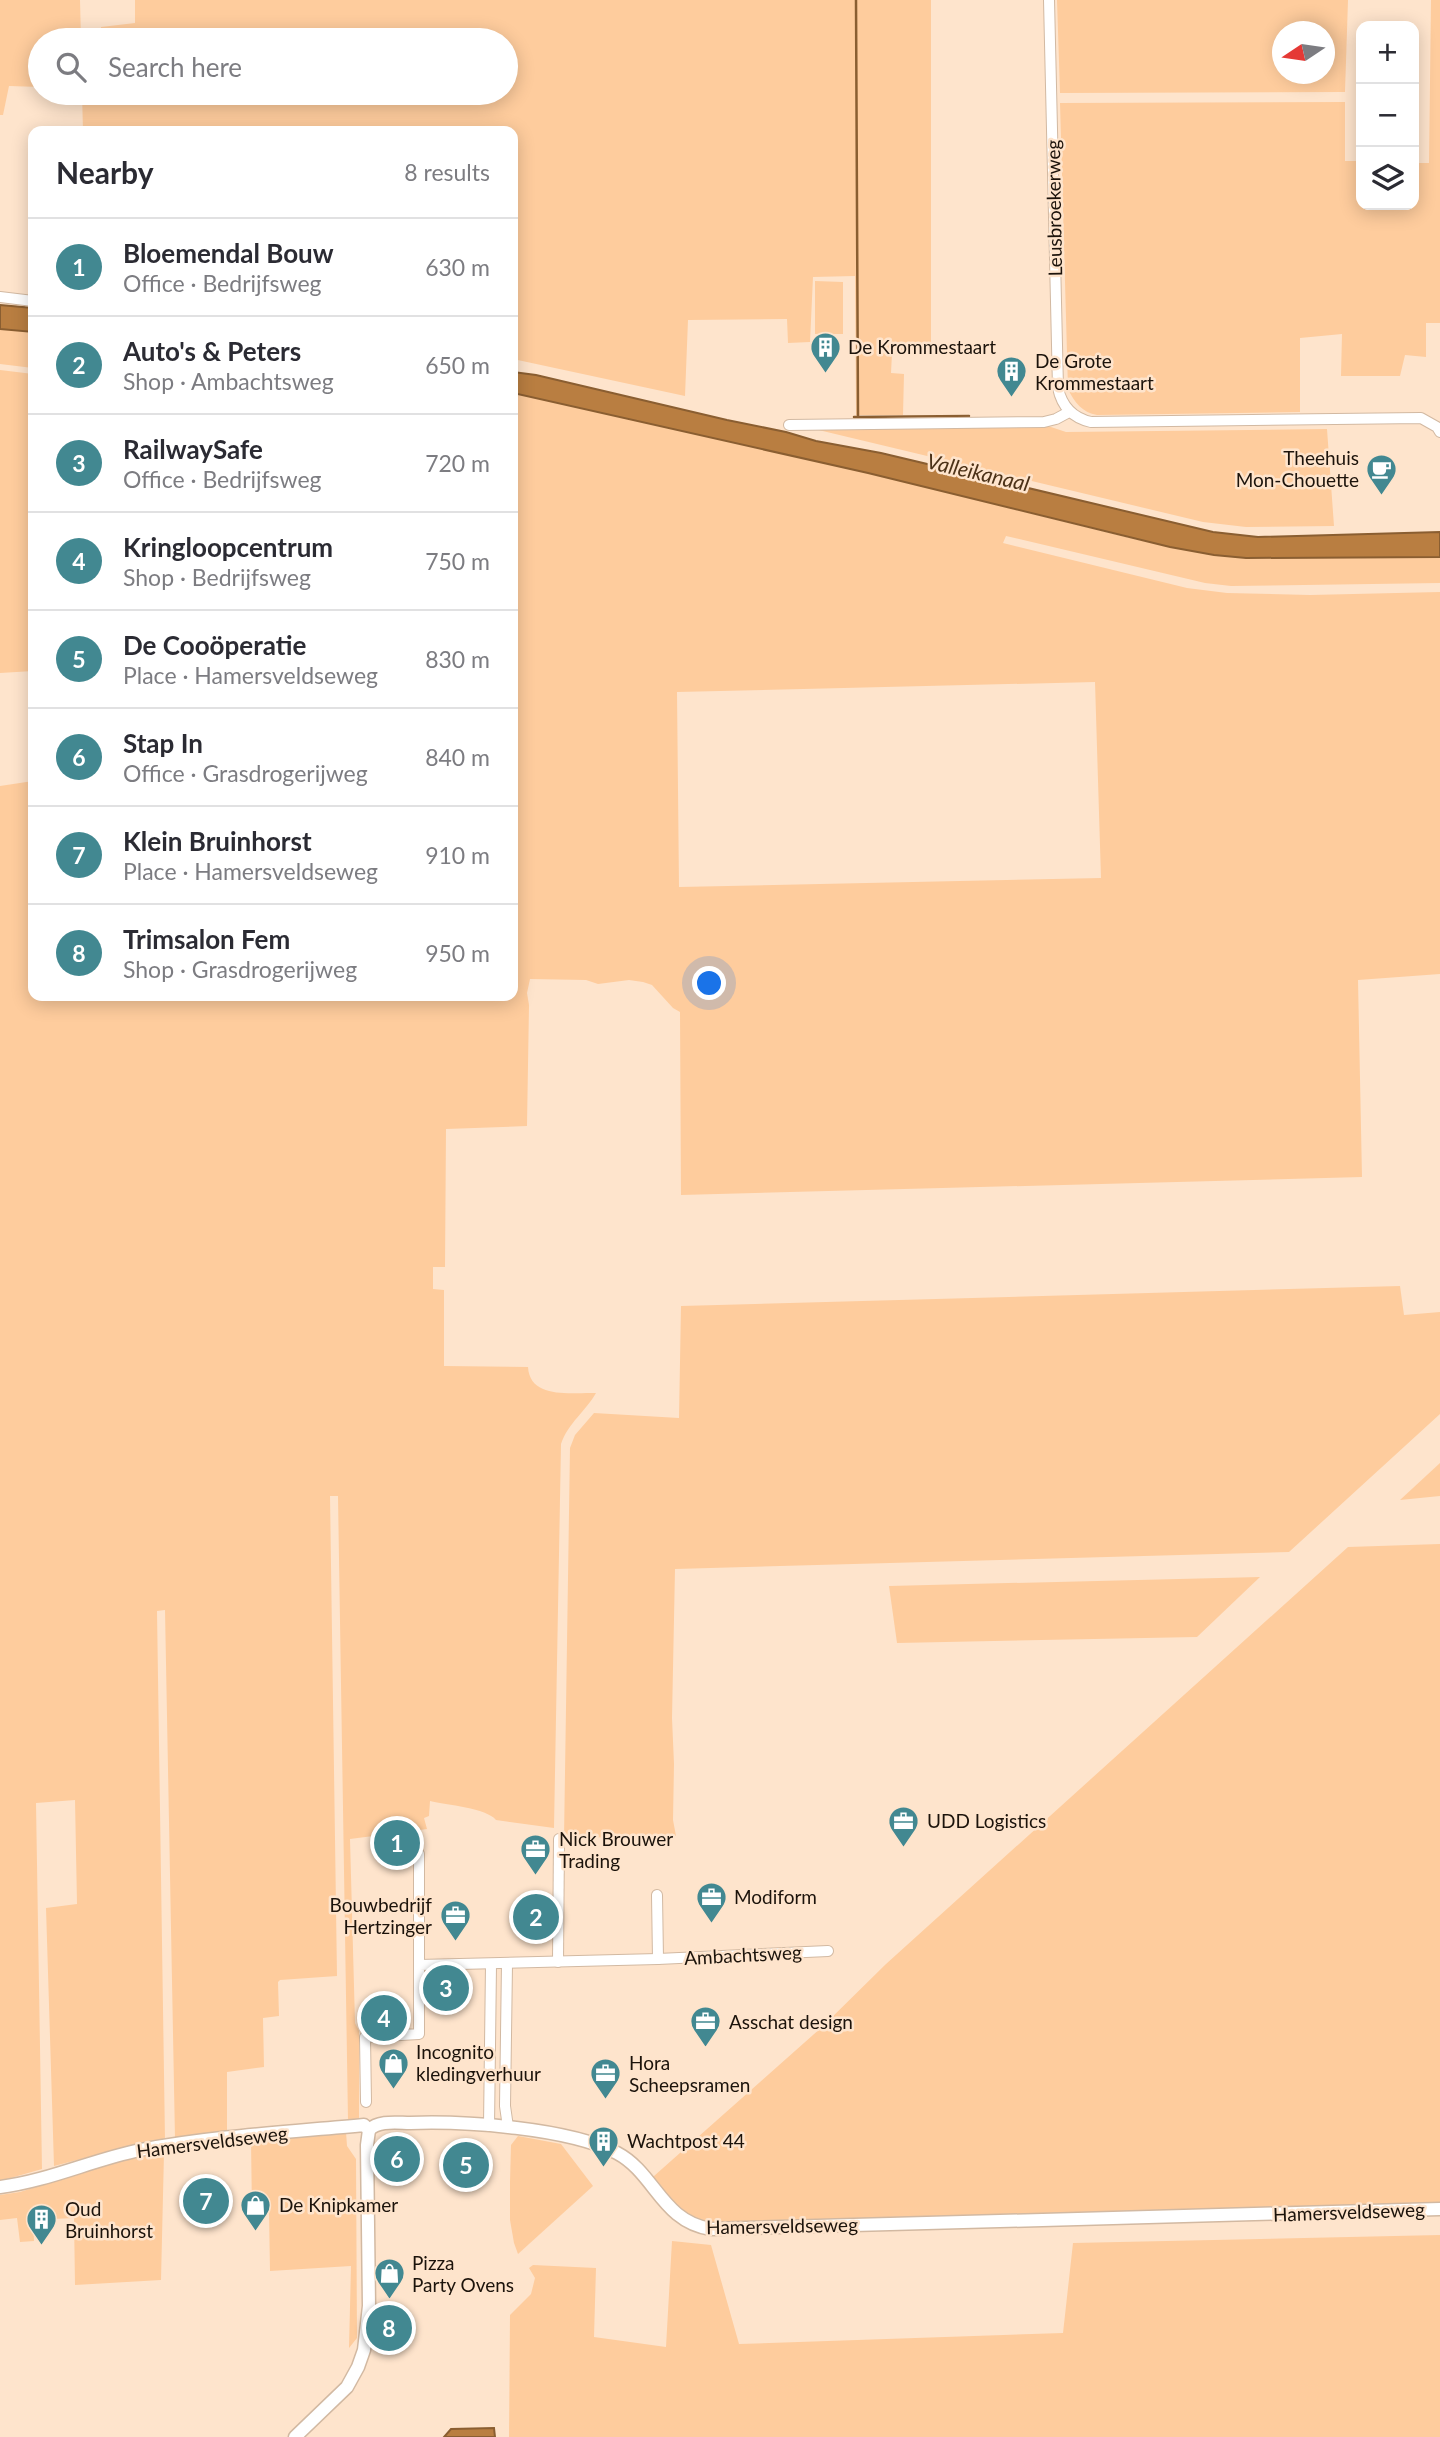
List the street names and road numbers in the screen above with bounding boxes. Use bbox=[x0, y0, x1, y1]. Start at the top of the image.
street label: Leusbroekerweg bbox=[1041, 139, 1066, 277]
street label: Ambachtsweg bbox=[684, 1940, 803, 1969]
street label: Hamersveldseweg bbox=[135, 2121, 289, 2162]
street label: Hamersveldseweg bbox=[1273, 2197, 1425, 2226]
street label: Hamersveldseweg bbox=[706, 2213, 858, 2238]

